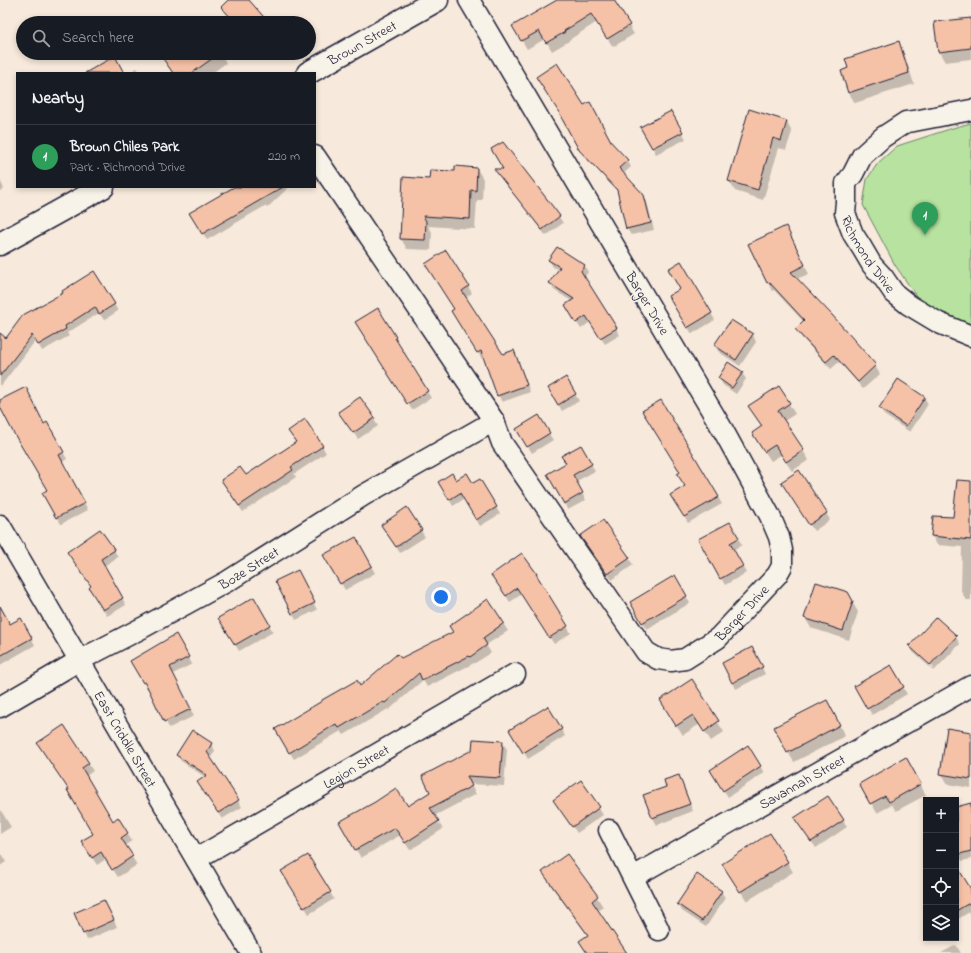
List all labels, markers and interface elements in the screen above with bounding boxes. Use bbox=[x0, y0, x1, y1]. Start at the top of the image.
search box bbox=[16, 16, 316, 60]
street label: Brown Street bbox=[324, 16, 401, 72]
icon: search bbox=[30, 27, 52, 49]
text: Search here bbox=[62, 27, 134, 49]
text: Nearby bbox=[32, 86, 84, 111]
text: Brown Chiles Park bbox=[70, 136, 179, 158]
text: 1 bbox=[43, 147, 47, 166]
text: 220 m bbox=[268, 147, 300, 166]
text: Park · Richmond Drive bbox=[70, 158, 185, 177]
pin: 1 bbox=[912, 202, 938, 235]
street label: Richmond Drive bbox=[835, 213, 900, 298]
street label: Barger Drive bbox=[618, 267, 674, 341]
street label: Boze Street bbox=[215, 542, 284, 597]
street label: Barger Drive bbox=[710, 580, 775, 648]
your location bbox=[431, 587, 451, 607]
street label: East Criddle Street bbox=[87, 687, 161, 792]
street label: Legion Street bbox=[320, 740, 394, 795]
street label: Savannah Street bbox=[756, 750, 850, 816]
map controls bbox=[923, 797, 959, 941]
button: + bbox=[923, 797, 959, 833]
button: − bbox=[923, 833, 959, 869]
button: locate bbox=[923, 869, 959, 905]
button: layers bbox=[923, 905, 959, 941]

